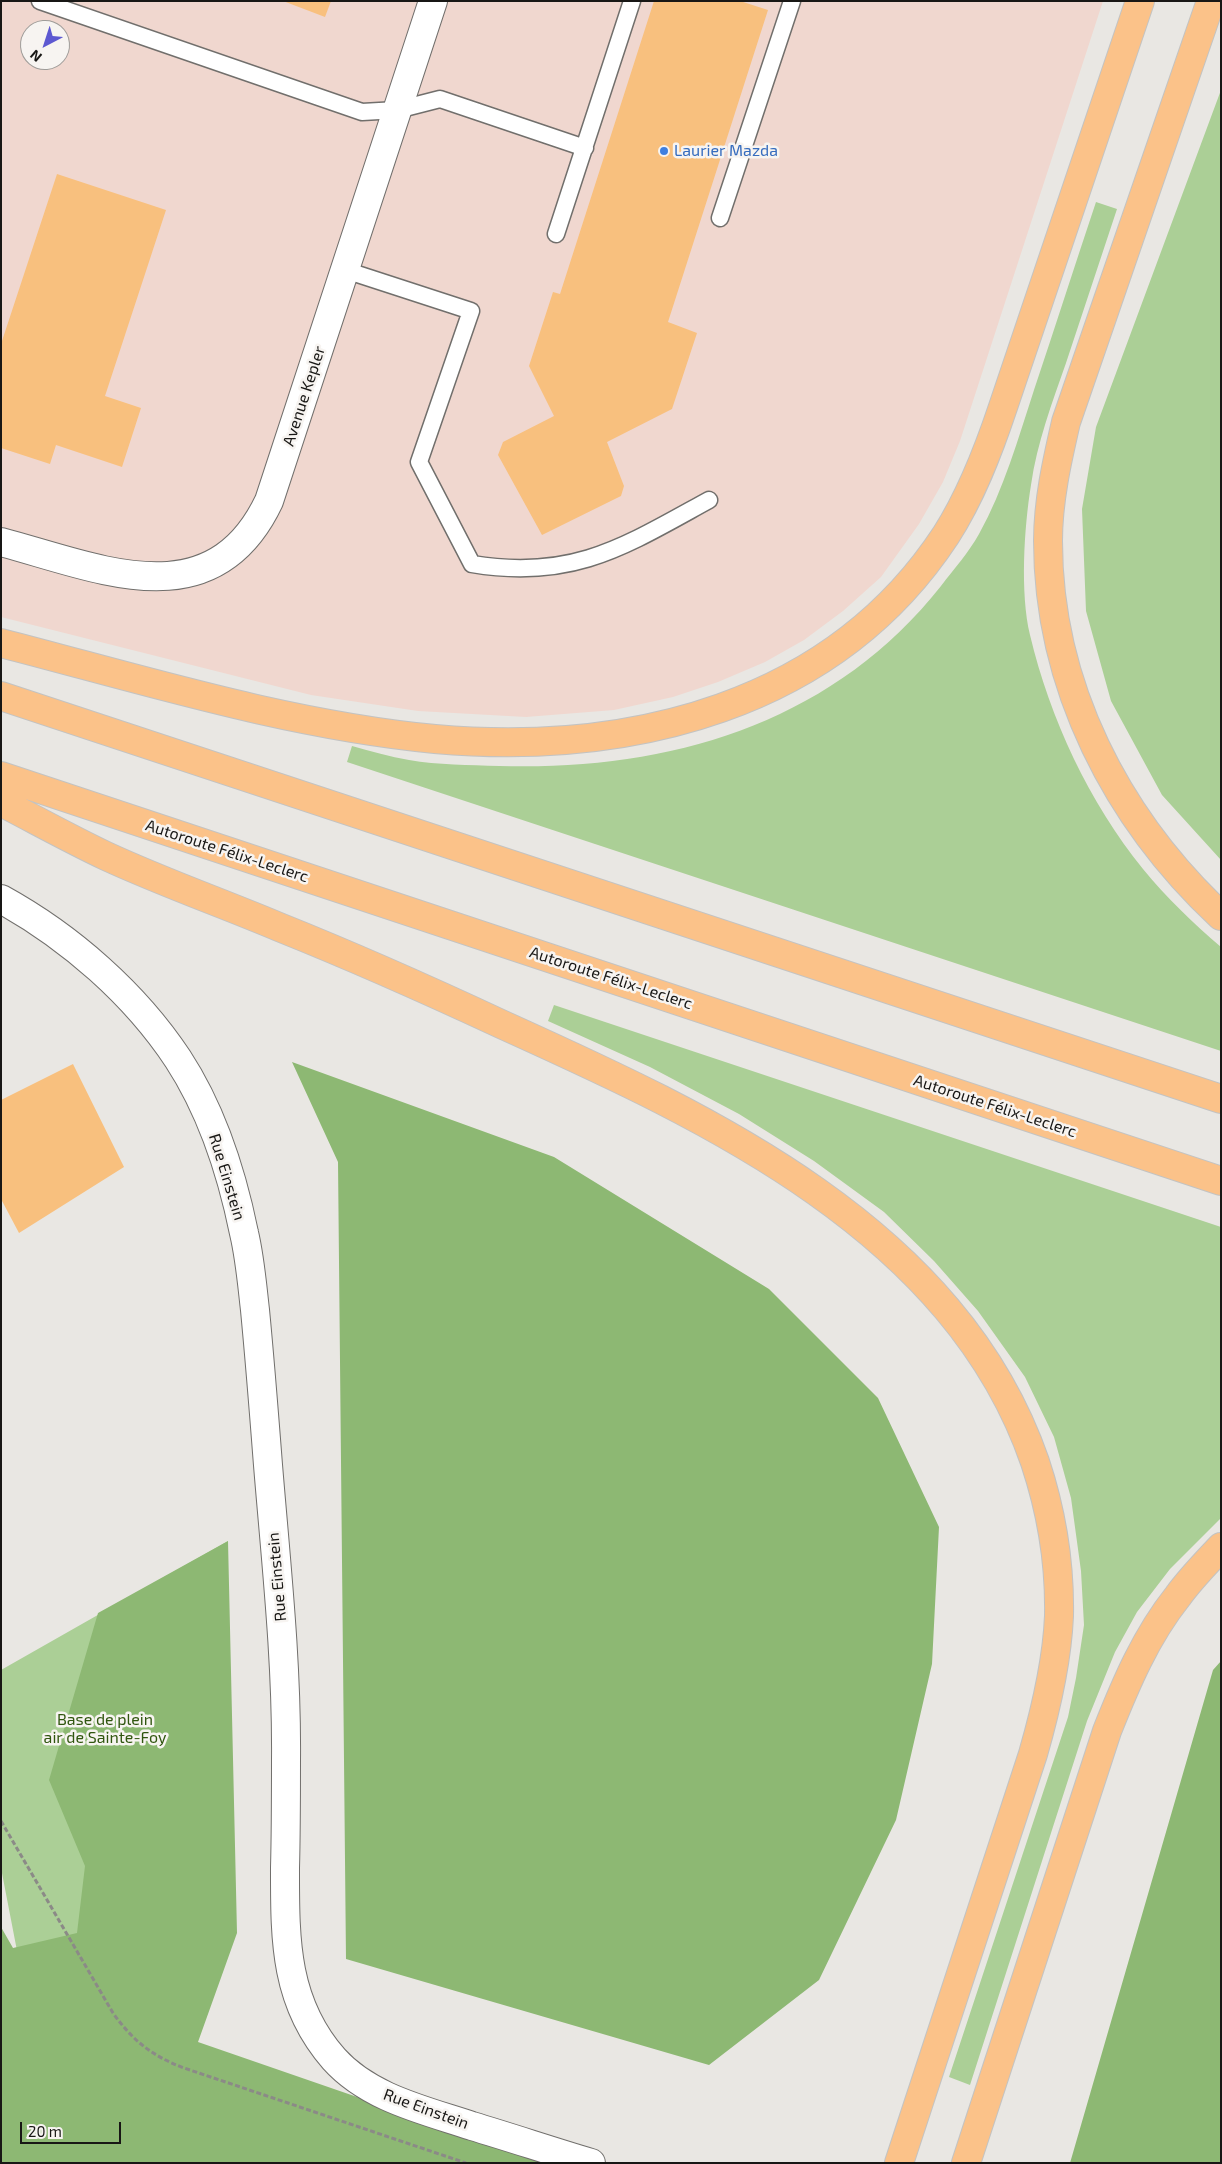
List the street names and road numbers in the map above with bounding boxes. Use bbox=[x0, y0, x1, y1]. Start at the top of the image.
street label: Avenue Kepler bbox=[279, 344, 329, 448]
street label: Autoroute Félix-Leclerc bbox=[143, 816, 311, 886]
street label: Autoroute Félix-Leclerc bbox=[527, 943, 695, 1013]
street label: Autoroute Félix-Leclerc bbox=[911, 1071, 1079, 1141]
street label: Rue Einstein bbox=[205, 1131, 249, 1223]
street label: Rue Einstein bbox=[264, 1532, 290, 1622]
street label: Rue Einstein bbox=[381, 2085, 471, 2133]

